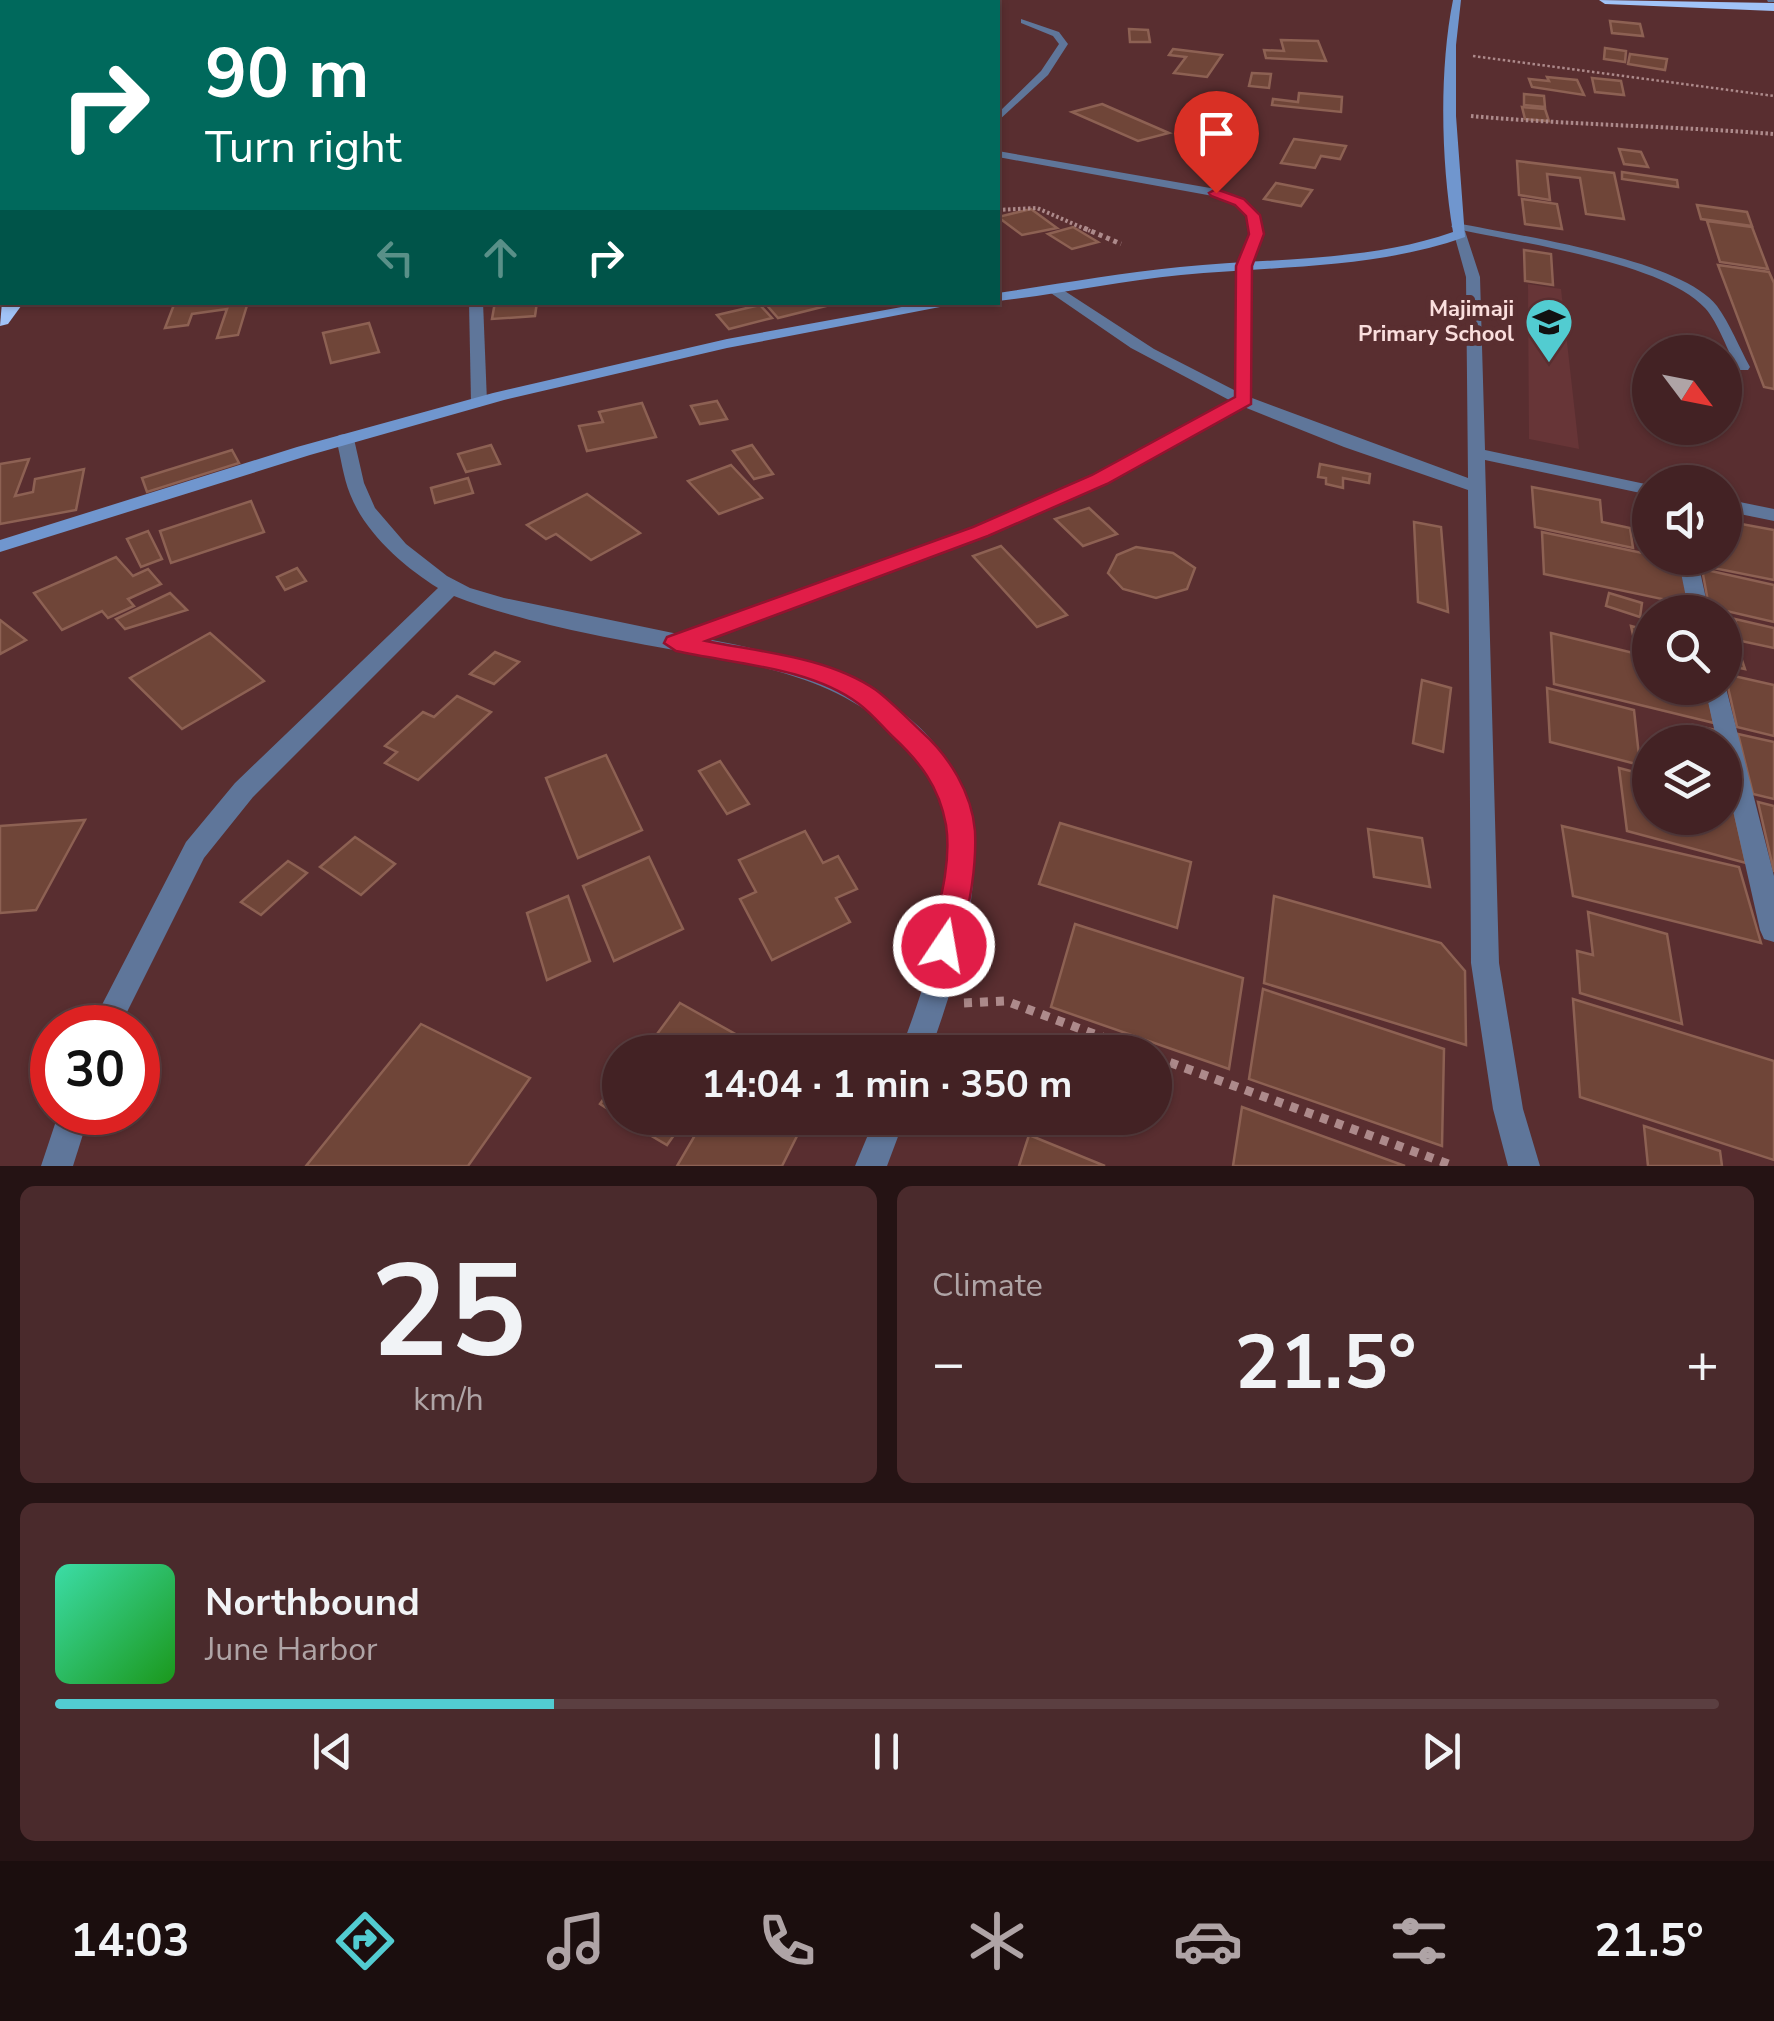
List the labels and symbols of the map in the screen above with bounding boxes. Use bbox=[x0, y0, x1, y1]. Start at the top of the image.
pin bbox=[1174, 91, 1259, 194]
place label: Majimaji Primary School bbox=[1358, 294, 1514, 349]
school or university icon: Majimaji Primary School bbox=[1523, 296, 1575, 364]
north arrow bbox=[1632, 335, 1742, 445]
position arrow bbox=[892, 894, 996, 998]
speed limit sign: 30 bbox=[30, 1005, 160, 1135]

